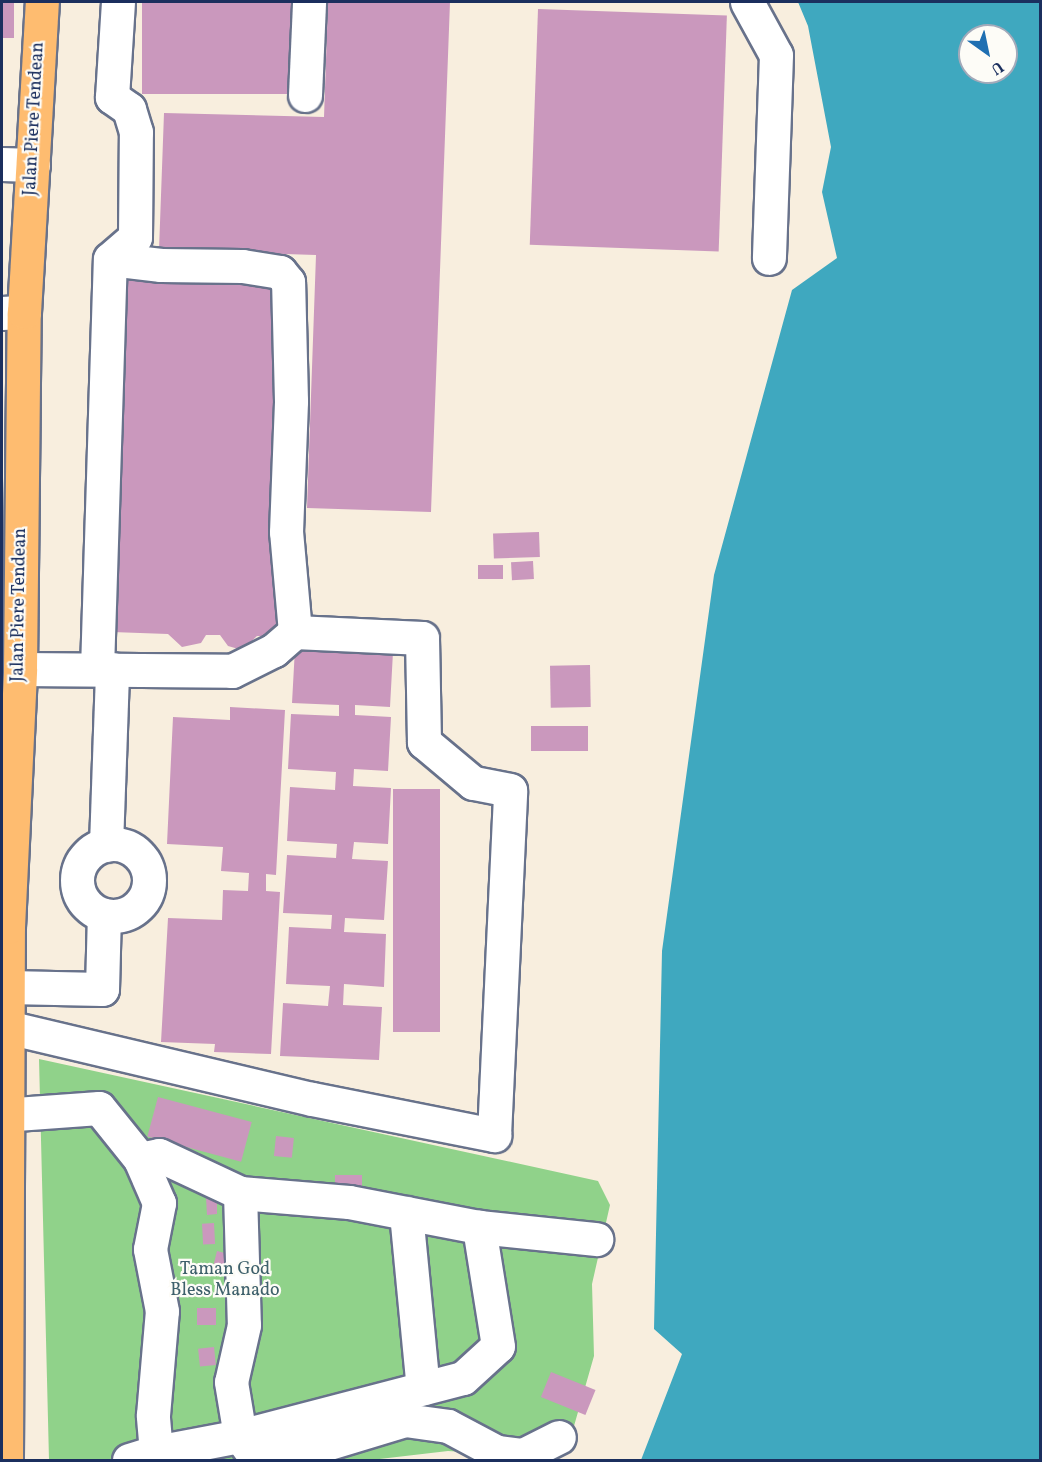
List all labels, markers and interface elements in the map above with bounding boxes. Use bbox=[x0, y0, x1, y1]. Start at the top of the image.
north arrow bbox=[958, 24, 1018, 84]
street label: Jalan Piere Tendean bbox=[20, 41, 50, 197]
text: U bbox=[986, 55, 1007, 80]
street label: Jalan Piere Tendean bbox=[8, 528, 32, 682]
park label: Taman God Bless Manado bbox=[170, 1260, 280, 1302]

